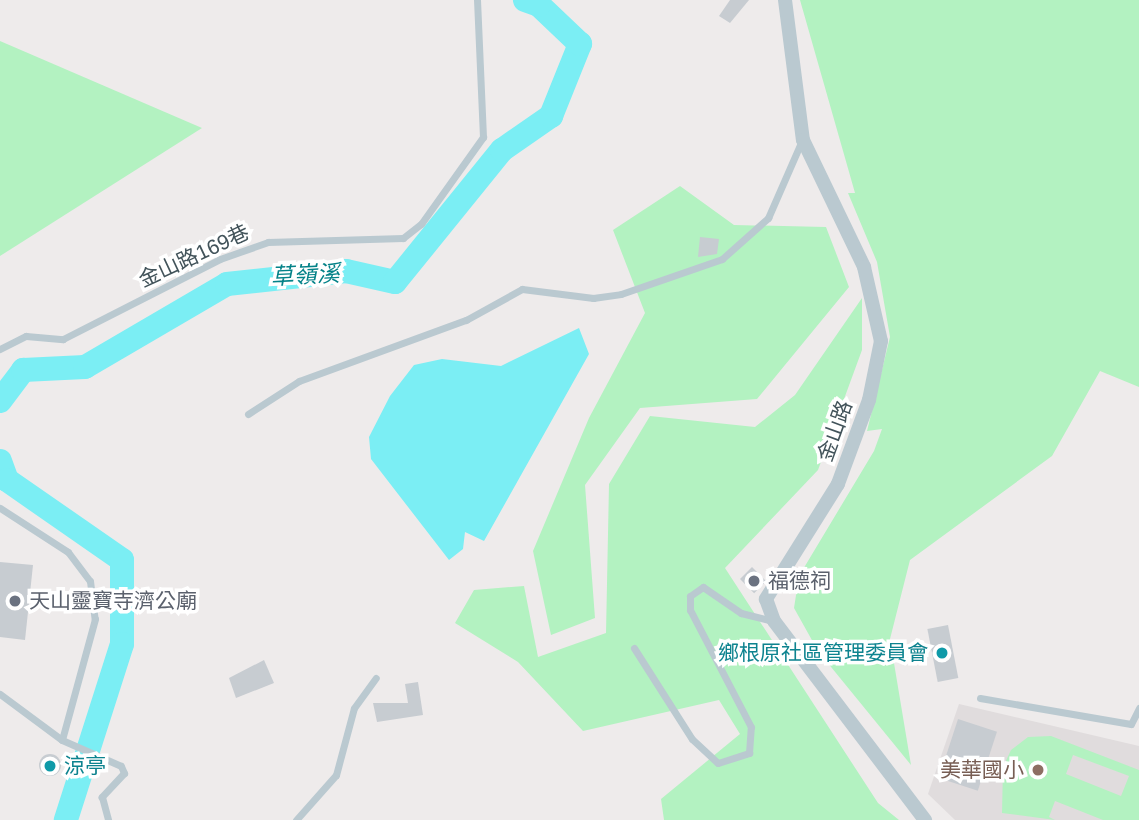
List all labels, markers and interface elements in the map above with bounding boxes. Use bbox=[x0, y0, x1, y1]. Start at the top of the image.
street label: 金山路169巷 bbox=[135, 219, 253, 293]
water label: 草嶺溪 bbox=[270, 259, 340, 291]
street label: 金山路 bbox=[812, 397, 858, 465]
place label: 福德祠 bbox=[768, 568, 831, 594]
marker: 福德祠 bbox=[746, 573, 762, 589]
place label: 天山靈寶寺濟公廟 bbox=[29, 588, 197, 614]
marker: 天山靈寶寺濟公廟 bbox=[7, 593, 23, 609]
place label: 鄉根原社區管理委員會 bbox=[718, 640, 928, 666]
marker: 鄉根原社區管理委員會 bbox=[934, 645, 950, 661]
place label: 涼亭 bbox=[64, 753, 106, 779]
place label: 美華國小 bbox=[940, 757, 1024, 783]
marker: 涼亭 bbox=[42, 758, 58, 774]
marker: 美華國小 bbox=[1030, 762, 1046, 778]

